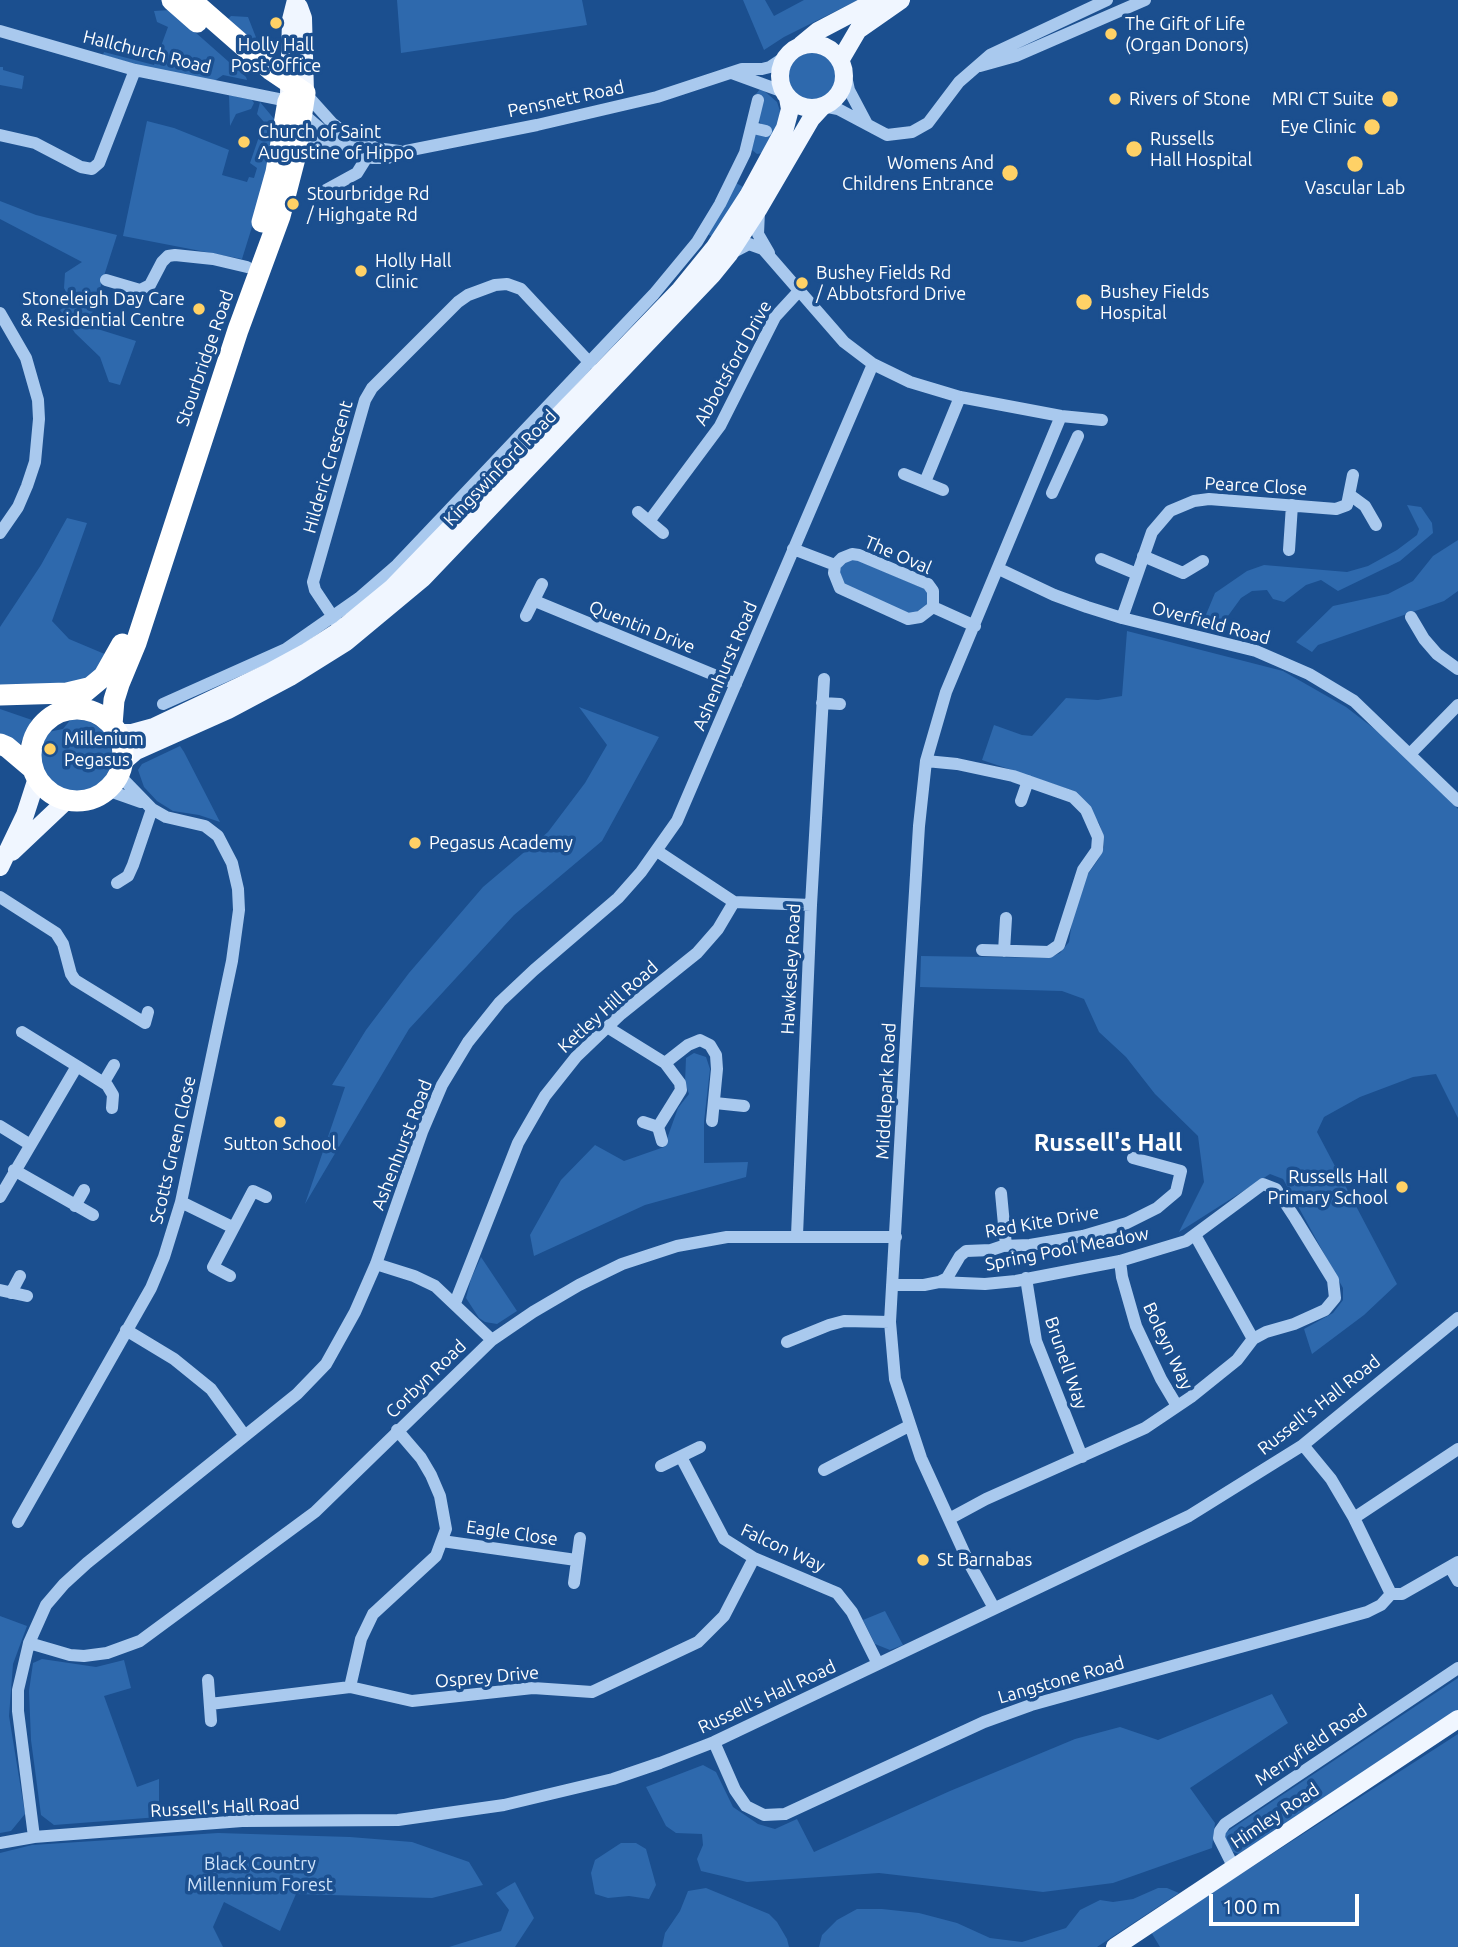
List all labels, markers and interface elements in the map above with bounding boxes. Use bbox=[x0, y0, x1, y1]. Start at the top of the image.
place label: The Gift of Life (Organ Donors) bbox=[1125, 13, 1249, 56]
marker: Holly Hall Post Office bbox=[268, 15, 284, 31]
street label: Hallchurch Road bbox=[81, 26, 213, 78]
marker: The Gift of Life (Organ Donors) bbox=[1103, 26, 1119, 42]
place label: Holly Hall Post Office bbox=[231, 34, 321, 76]
street label: Pensnett Road bbox=[506, 76, 626, 122]
place label: Rivers of Stone bbox=[1129, 88, 1251, 110]
place label: MRI CT Suite bbox=[1272, 88, 1374, 110]
marker: MRI CT Suite bbox=[1380, 89, 1400, 109]
marker: Rivers of Stone bbox=[1107, 91, 1123, 107]
place label: Eye Clinic bbox=[1280, 116, 1356, 138]
marker: Eye Clinic bbox=[1362, 117, 1382, 137]
place label: Church of Saint Augustine of Hippo bbox=[258, 121, 414, 164]
place label: Russells Hall Hospital bbox=[1150, 128, 1252, 170]
marker: Church of Saint Augustine of Hippo bbox=[236, 134, 252, 150]
marker: Russells Hall Hospital bbox=[1124, 139, 1144, 159]
place label: Womens And Childrens Entrance bbox=[842, 152, 994, 194]
marker: Vascular Lab bbox=[1345, 154, 1365, 174]
marker: Womens And Childrens Entrance bbox=[1000, 163, 1020, 183]
place label: Vascular Lab bbox=[1305, 177, 1405, 199]
place label: Stourbridge Rd / Highgate Rd bbox=[307, 183, 429, 226]
marker: Stourbridge Rd / Highgate Rd bbox=[285, 196, 301, 212]
place label: Holly Hall Clinic bbox=[375, 250, 452, 292]
place label: Bushey Fields Rd / Abbotsford Drive bbox=[816, 262, 966, 304]
marker: Holly Hall Clinic bbox=[353, 263, 369, 279]
marker: Bushey Fields Rd / Abbotsford Drive bbox=[794, 275, 810, 291]
place label: Bushey Fields Hospital bbox=[1100, 281, 1209, 324]
street label: Stourbridge Road bbox=[172, 287, 238, 429]
place label: Stoneleigh Day Care & Residential Centre bbox=[20, 288, 185, 330]
marker: Bushey Fields Hospital bbox=[1074, 292, 1094, 312]
street label: Abbotsford Drive bbox=[690, 297, 776, 429]
marker: Stoneleigh Day Care & Residential Centre bbox=[191, 301, 207, 317]
street label: Hilderic Crescent bbox=[299, 398, 357, 536]
street label: Kingswinford Road bbox=[439, 405, 561, 531]
street label: Pearce Close bbox=[1204, 473, 1308, 499]
street label: The Oval bbox=[861, 531, 935, 579]
street label: Quentin Drive bbox=[586, 596, 698, 658]
street label: Overfield Road bbox=[1150, 597, 1272, 649]
street label: Ashenhurst Road bbox=[688, 598, 762, 734]
place label: Millenium Pegasus bbox=[64, 728, 144, 770]
marker: Millenium Pegasus bbox=[42, 741, 58, 757]
place label: Pegasus Academy bbox=[429, 832, 573, 854]
marker: Pegasus Academy bbox=[407, 835, 423, 851]
street label: Hawkesley Road bbox=[777, 903, 805, 1035]
street label: Ketley Hill Road bbox=[554, 956, 662, 1058]
street label: Middlepark Road bbox=[872, 1022, 900, 1160]
street label: Scotts Green Close bbox=[145, 1074, 201, 1226]
street label: Ashenhurst Road bbox=[367, 1077, 437, 1213]
marker: Sutton School bbox=[272, 1114, 288, 1130]
district label: Russell's Hall bbox=[1034, 1129, 1182, 1157]
place label: Sutton School bbox=[224, 1133, 336, 1155]
place label: Russells Hall Primary School bbox=[1267, 1166, 1388, 1208]
marker: Russells Hall Primary School bbox=[1394, 1179, 1410, 1195]
street label: Red Kite Drive bbox=[983, 1201, 1101, 1243]
street label: Spring Pool Meadow bbox=[983, 1223, 1151, 1275]
street label: Boleyn Way bbox=[1138, 1299, 1198, 1393]
street label: Brunell Way bbox=[1040, 1314, 1092, 1412]
street label: Corbyn Road bbox=[381, 1335, 471, 1423]
street label: Russell's Hall Road bbox=[1253, 1350, 1385, 1460]
street label: Eagle Close bbox=[465, 1516, 559, 1550]
street label: Falcon Way bbox=[738, 1519, 828, 1577]
place label: St Barnabas bbox=[937, 1549, 1032, 1571]
marker: St Barnabas bbox=[915, 1552, 931, 1568]
street label: Langstone Road bbox=[995, 1652, 1127, 1708]
street label: Russell's Hall Road bbox=[695, 1656, 839, 1738]
street label: Osprey Drive bbox=[434, 1662, 540, 1692]
street label: Merryfield Road bbox=[1251, 1700, 1371, 1790]
street label: Himley Road bbox=[1227, 1779, 1323, 1853]
street label: Russell's Hall Road bbox=[150, 1792, 300, 1822]
park label: Black Country Millennium Forest bbox=[187, 1853, 333, 1896]
scale bar bbox=[1213, 1881, 1364, 1925]
text: 100 m bbox=[1222, 1894, 1280, 1918]

